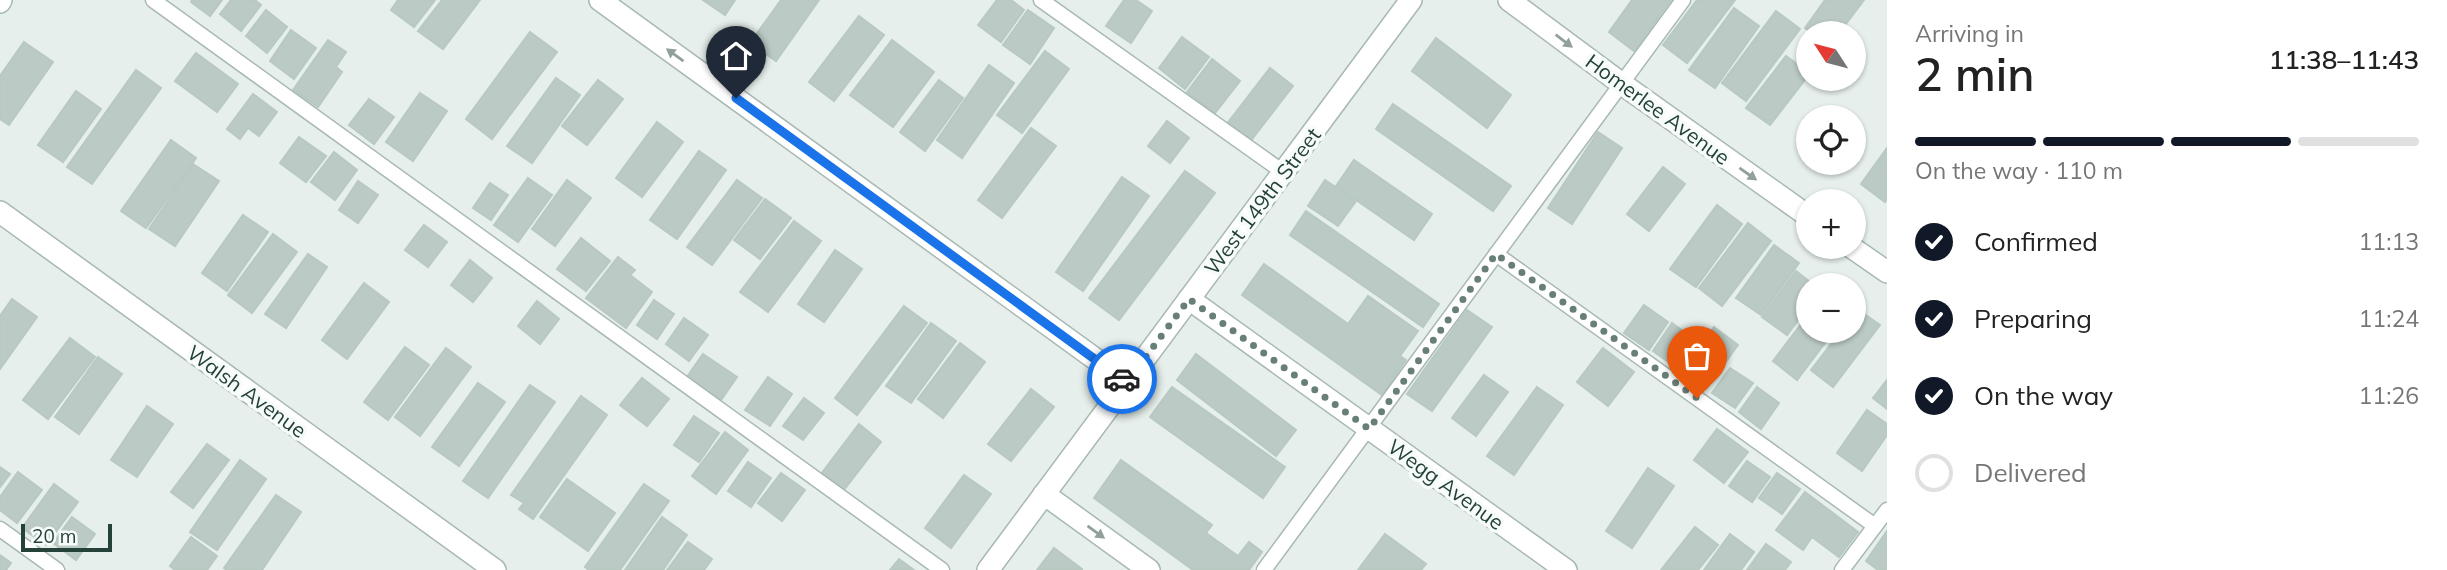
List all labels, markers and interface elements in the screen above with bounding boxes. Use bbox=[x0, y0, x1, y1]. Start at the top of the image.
text: Arriving in bbox=[1915, 19, 2024, 48]
north arrow bbox=[1796, 21, 1866, 91]
map controls bbox=[1796, 21, 1866, 343]
pin bbox=[706, 26, 766, 98]
one-way arrow bbox=[1554, 33, 1572, 48]
icon: home bbox=[717, 37, 755, 75]
text: 11:38–11:43 bbox=[2269, 43, 2419, 76]
text: 2 min bbox=[1915, 45, 2034, 103]
one-way arrow bbox=[666, 48, 684, 62]
street label: Homerlee Avenue bbox=[1581, 48, 1735, 170]
button: locate bbox=[1796, 105, 1866, 175]
street label: West 149th Street bbox=[1198, 122, 1326, 280]
text: On the way · 110 m bbox=[1915, 156, 2123, 185]
one-way arrow bbox=[1739, 166, 1757, 180]
button: + bbox=[1796, 189, 1866, 259]
icon: check bbox=[1915, 223, 1953, 261]
text: Confirmed bbox=[1974, 225, 2098, 258]
text: 11:13 bbox=[2359, 227, 2419, 256]
button: − bbox=[1796, 273, 1866, 343]
icon: check bbox=[1915, 300, 1953, 338]
text: Preparing bbox=[1974, 302, 2092, 335]
text: 11:24 bbox=[2359, 304, 2419, 333]
pin bbox=[1667, 326, 1727, 398]
icon: bag bbox=[1678, 337, 1716, 375]
street label: Walsh Avenue bbox=[182, 339, 312, 443]
courier bbox=[1087, 344, 1157, 414]
icon: car bbox=[1103, 360, 1141, 398]
icon: check bbox=[1915, 377, 1953, 415]
text: On the way bbox=[1974, 379, 2113, 412]
text: 11:26 bbox=[2359, 381, 2419, 410]
street label: Wegg Avenue bbox=[1383, 433, 1509, 535]
text: Delivered bbox=[1974, 456, 2087, 489]
scale bar bbox=[21, 521, 112, 553]
text: 20 m bbox=[32, 524, 76, 548]
one-way arrow bbox=[1087, 525, 1106, 539]

